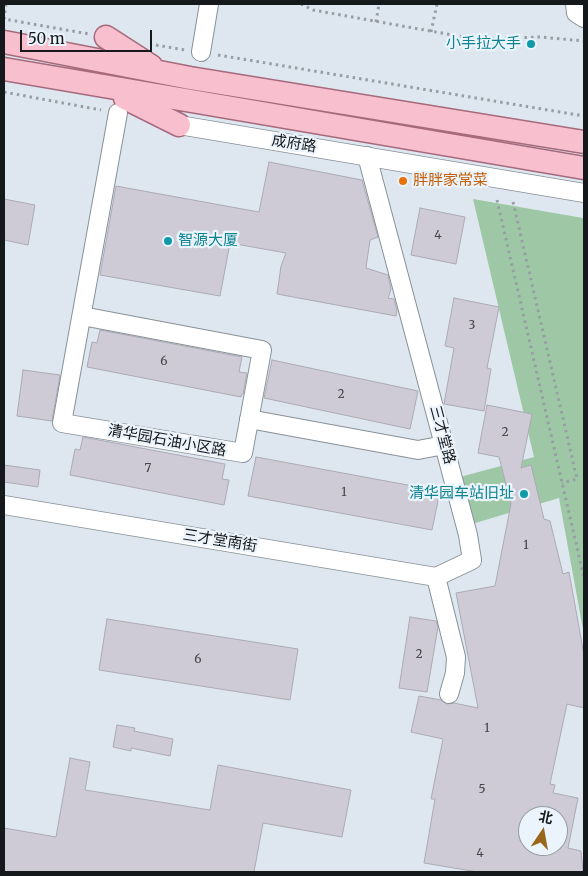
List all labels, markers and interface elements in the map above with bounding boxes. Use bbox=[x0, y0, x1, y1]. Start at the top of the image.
scale bar bbox=[22, 20, 155, 52]
text: 50 m bbox=[28, 29, 65, 48]
place label: 小手拉大手 bbox=[446, 35, 521, 53]
marker: 小手拉大手 bbox=[525, 38, 537, 50]
street label: 成府路 bbox=[270, 132, 318, 156]
place label: 胖胖家常菜 bbox=[413, 172, 488, 190]
marker: 胖胖家常菜 bbox=[397, 175, 409, 187]
house number: 4 bbox=[434, 229, 442, 243]
place label: 智源大厦 bbox=[178, 232, 238, 250]
marker: 智源大厦 bbox=[162, 235, 174, 247]
house number: 3 bbox=[469, 319, 475, 333]
house number: 6 bbox=[160, 355, 168, 369]
house number: 2 bbox=[337, 388, 345, 402]
street label: 三才堂路 bbox=[426, 404, 458, 466]
street label: 清华园石油小区路 bbox=[106, 422, 228, 460]
house number: 2 bbox=[501, 426, 509, 440]
house number: 7 bbox=[145, 462, 151, 476]
place label: 清华园车站旧址 bbox=[409, 485, 514, 503]
house number: 1 bbox=[341, 486, 347, 500]
marker: 清华园车站旧址 bbox=[518, 488, 530, 500]
street label: 三才堂南街 bbox=[182, 526, 258, 556]
house number: 1 bbox=[523, 539, 529, 553]
house number: 2 bbox=[415, 648, 423, 662]
house number: 6 bbox=[194, 653, 202, 667]
house number: 1 bbox=[484, 722, 490, 736]
house number: 5 bbox=[478, 783, 486, 797]
north arrow bbox=[518, 806, 568, 856]
text: 北 bbox=[537, 807, 555, 828]
house number: 4 bbox=[476, 847, 484, 861]

